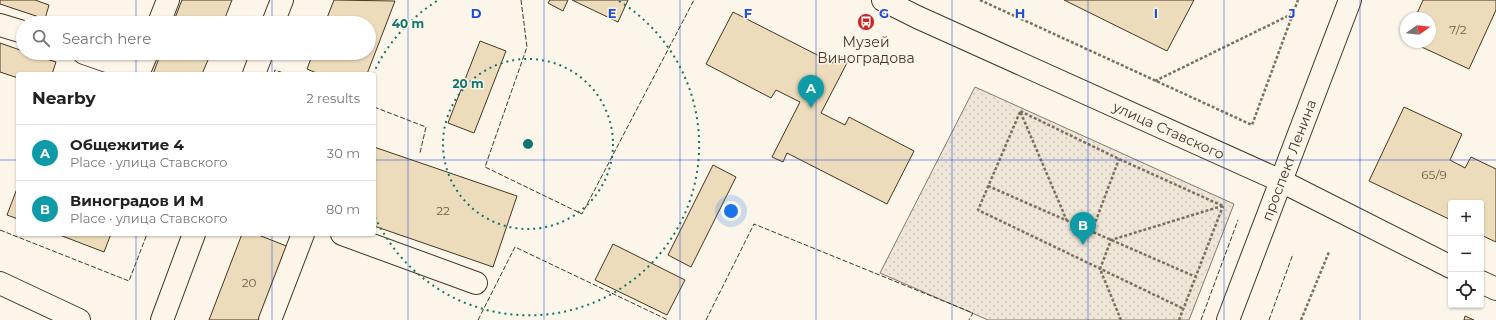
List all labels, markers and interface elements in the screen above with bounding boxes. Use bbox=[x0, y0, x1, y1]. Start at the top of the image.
text: D bbox=[471, 5, 482, 21]
text: E bbox=[608, 5, 617, 21]
text: F bbox=[744, 5, 752, 21]
text: G bbox=[879, 5, 889, 21]
text: H bbox=[1015, 5, 1025, 21]
text: I bbox=[1154, 5, 1158, 21]
text: J bbox=[1287, 5, 1296, 21]
bus stop icon: Музей Виноградова bbox=[856, 12, 876, 32]
north arrow bbox=[1400, 12, 1436, 48]
search box bbox=[16, 16, 376, 60]
text: 40 m bbox=[392, 16, 424, 31]
house number: 7/2 bbox=[1449, 22, 1467, 37]
icon: search bbox=[30, 27, 52, 49]
text: Search here bbox=[62, 29, 151, 48]
place label: Музей Виноградова bbox=[817, 33, 915, 67]
pin: A bbox=[798, 75, 824, 108]
text: 20 m bbox=[452, 76, 484, 91]
text: Nearby bbox=[32, 88, 96, 108]
text: 2 results bbox=[306, 90, 360, 106]
street label: улица Ставского bbox=[1109, 97, 1227, 163]
street label: проспект Ленина bbox=[1258, 97, 1320, 224]
text: Общежитие 4 bbox=[70, 135, 184, 154]
centre of rings bbox=[521, 137, 535, 151]
text: A bbox=[40, 145, 50, 161]
text: 30 m bbox=[327, 145, 360, 161]
text: Place · улица Ставского bbox=[70, 154, 227, 170]
house number: 65/9 bbox=[1421, 167, 1447, 182]
text: Виноградов И М bbox=[70, 191, 204, 210]
map controls bbox=[1448, 200, 1484, 308]
button: + bbox=[1448, 200, 1484, 236]
text: B bbox=[40, 201, 50, 217]
text: 80 m bbox=[326, 201, 360, 217]
your location bbox=[721, 201, 741, 221]
house number: 22 bbox=[436, 203, 450, 218]
text: Place · улица Ставского bbox=[70, 210, 227, 226]
pin: B bbox=[1070, 212, 1096, 245]
button: − bbox=[1448, 236, 1484, 272]
button: locate bbox=[1448, 272, 1484, 308]
house number: 20 bbox=[242, 275, 256, 290]

